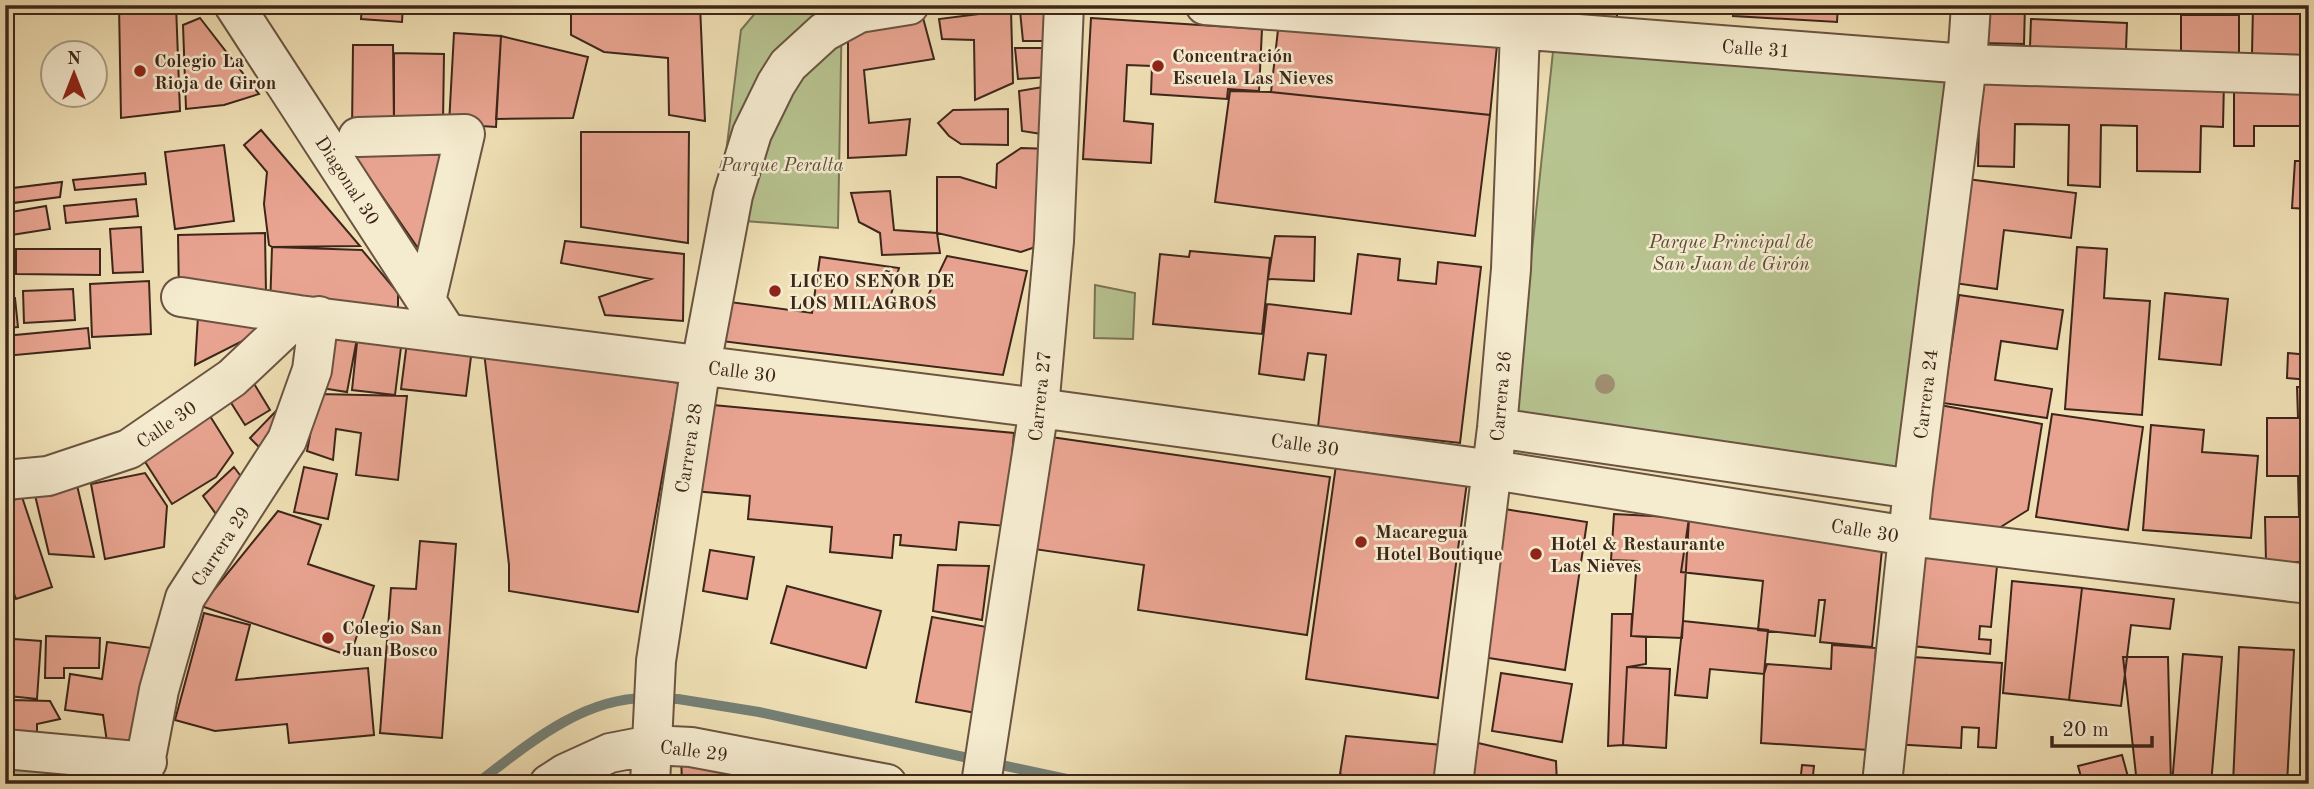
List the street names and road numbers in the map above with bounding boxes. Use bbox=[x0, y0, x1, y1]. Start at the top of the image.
street label: Calle 31 bbox=[1721, 39, 1791, 62]
street label: Diagonal 30 bbox=[310, 134, 381, 229]
street label: Carrera 24 bbox=[1913, 348, 1942, 441]
street label: Carrera 27 bbox=[1027, 350, 1056, 442]
street label: Carrera 26 bbox=[1489, 350, 1516, 442]
street label: Calle 30 bbox=[707, 360, 777, 387]
street label: Calle 30 bbox=[134, 399, 201, 453]
street label: Carrera 28 bbox=[674, 402, 707, 495]
street label: Calle 30 bbox=[1269, 432, 1340, 461]
street label: Carrera 29 bbox=[189, 504, 255, 591]
street label: Calle 30 bbox=[1829, 518, 1900, 547]
street label: Calle 29 bbox=[659, 739, 729, 766]

